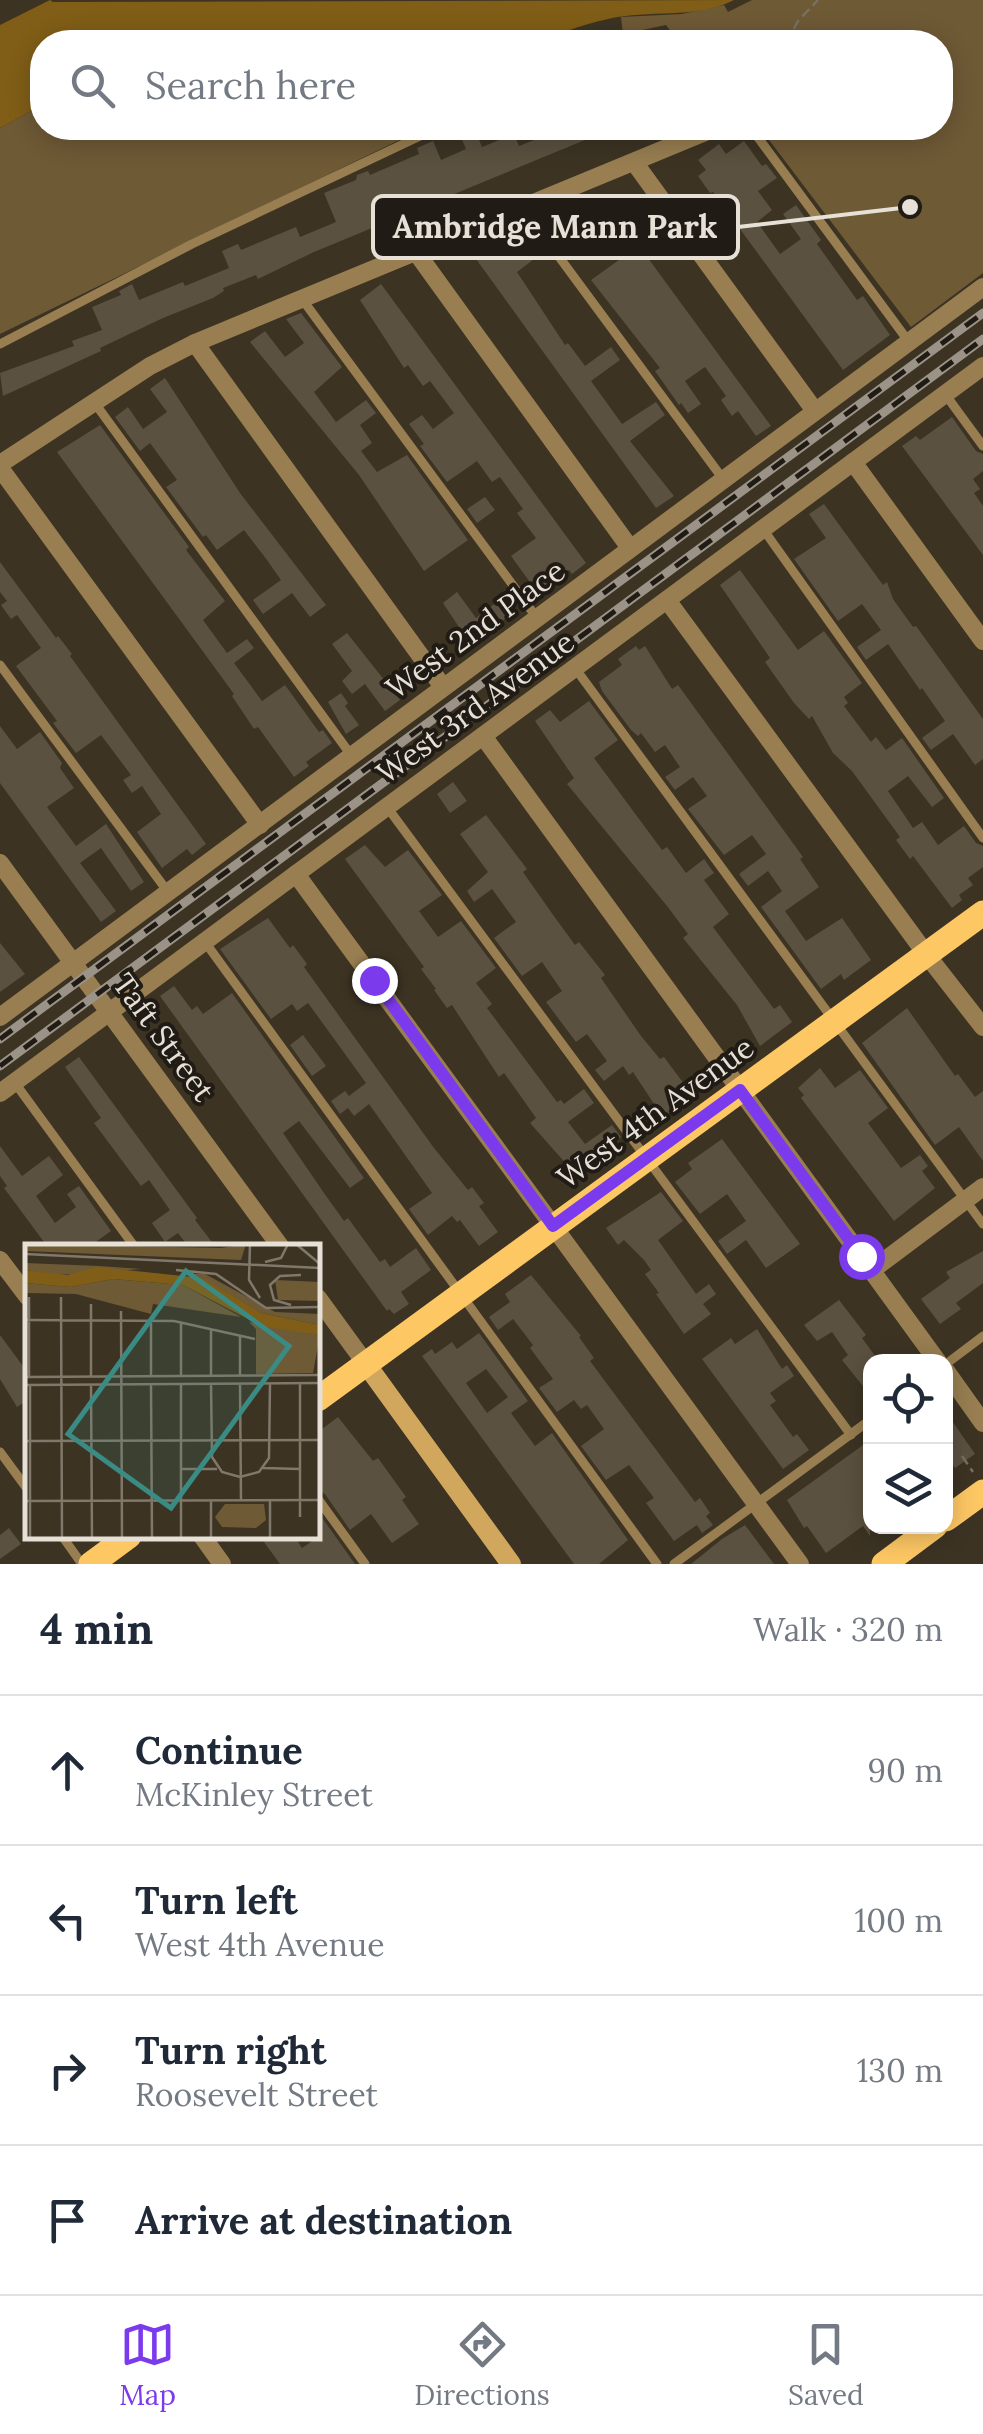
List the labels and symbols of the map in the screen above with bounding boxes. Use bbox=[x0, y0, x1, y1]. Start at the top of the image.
callout: Ambridge Mann Park bbox=[373, 196, 738, 258]
text: Ambridge Mann Park bbox=[393, 206, 717, 247]
street label: West 2nd Place bbox=[378, 551, 572, 707]
street label: West 3rd Avenue bbox=[369, 622, 581, 792]
route end bbox=[352, 958, 398, 1004]
street label: Taft Street bbox=[105, 966, 223, 1109]
street label: West 4th Avenue bbox=[549, 1028, 761, 1196]
route start bbox=[839, 1234, 885, 1280]
inset map bbox=[25, 1244, 320, 1539]

